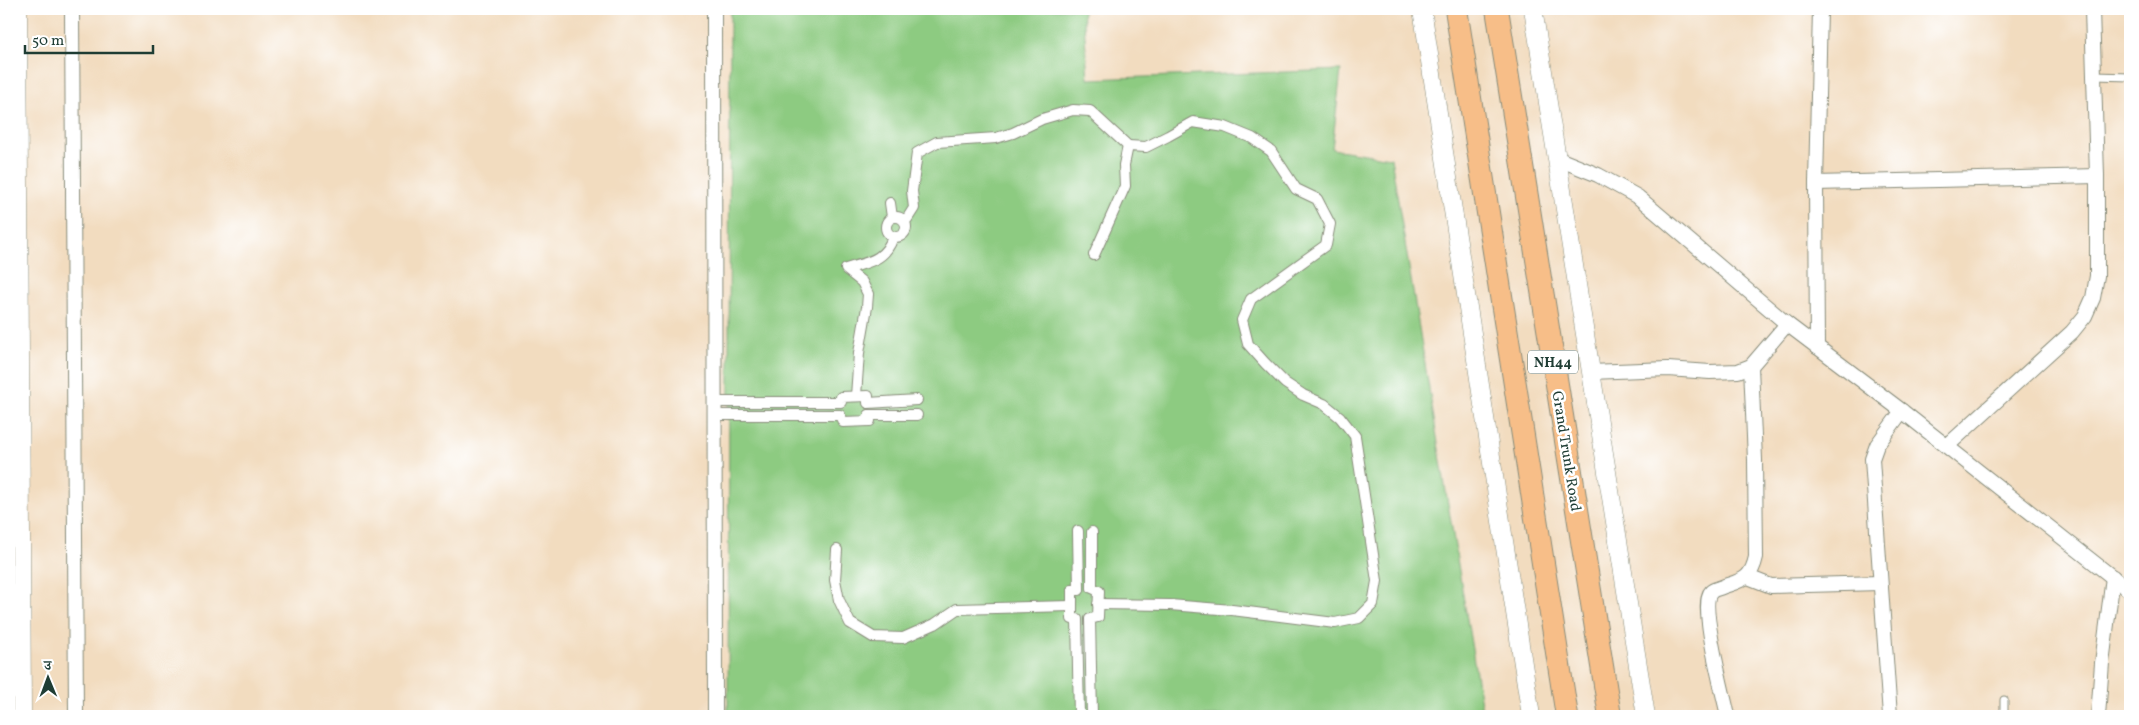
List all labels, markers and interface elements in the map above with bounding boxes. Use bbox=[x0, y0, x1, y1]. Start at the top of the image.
scale bar bbox=[25, 22, 152, 54]
text: 50 m bbox=[32, 31, 64, 52]
road number: NH44 bbox=[1528, 351, 1578, 374]
street label: Grand Trunk Road bbox=[1546, 390, 1585, 513]
north arrow bbox=[22, 652, 72, 702]
text: उ bbox=[43, 657, 52, 676]

